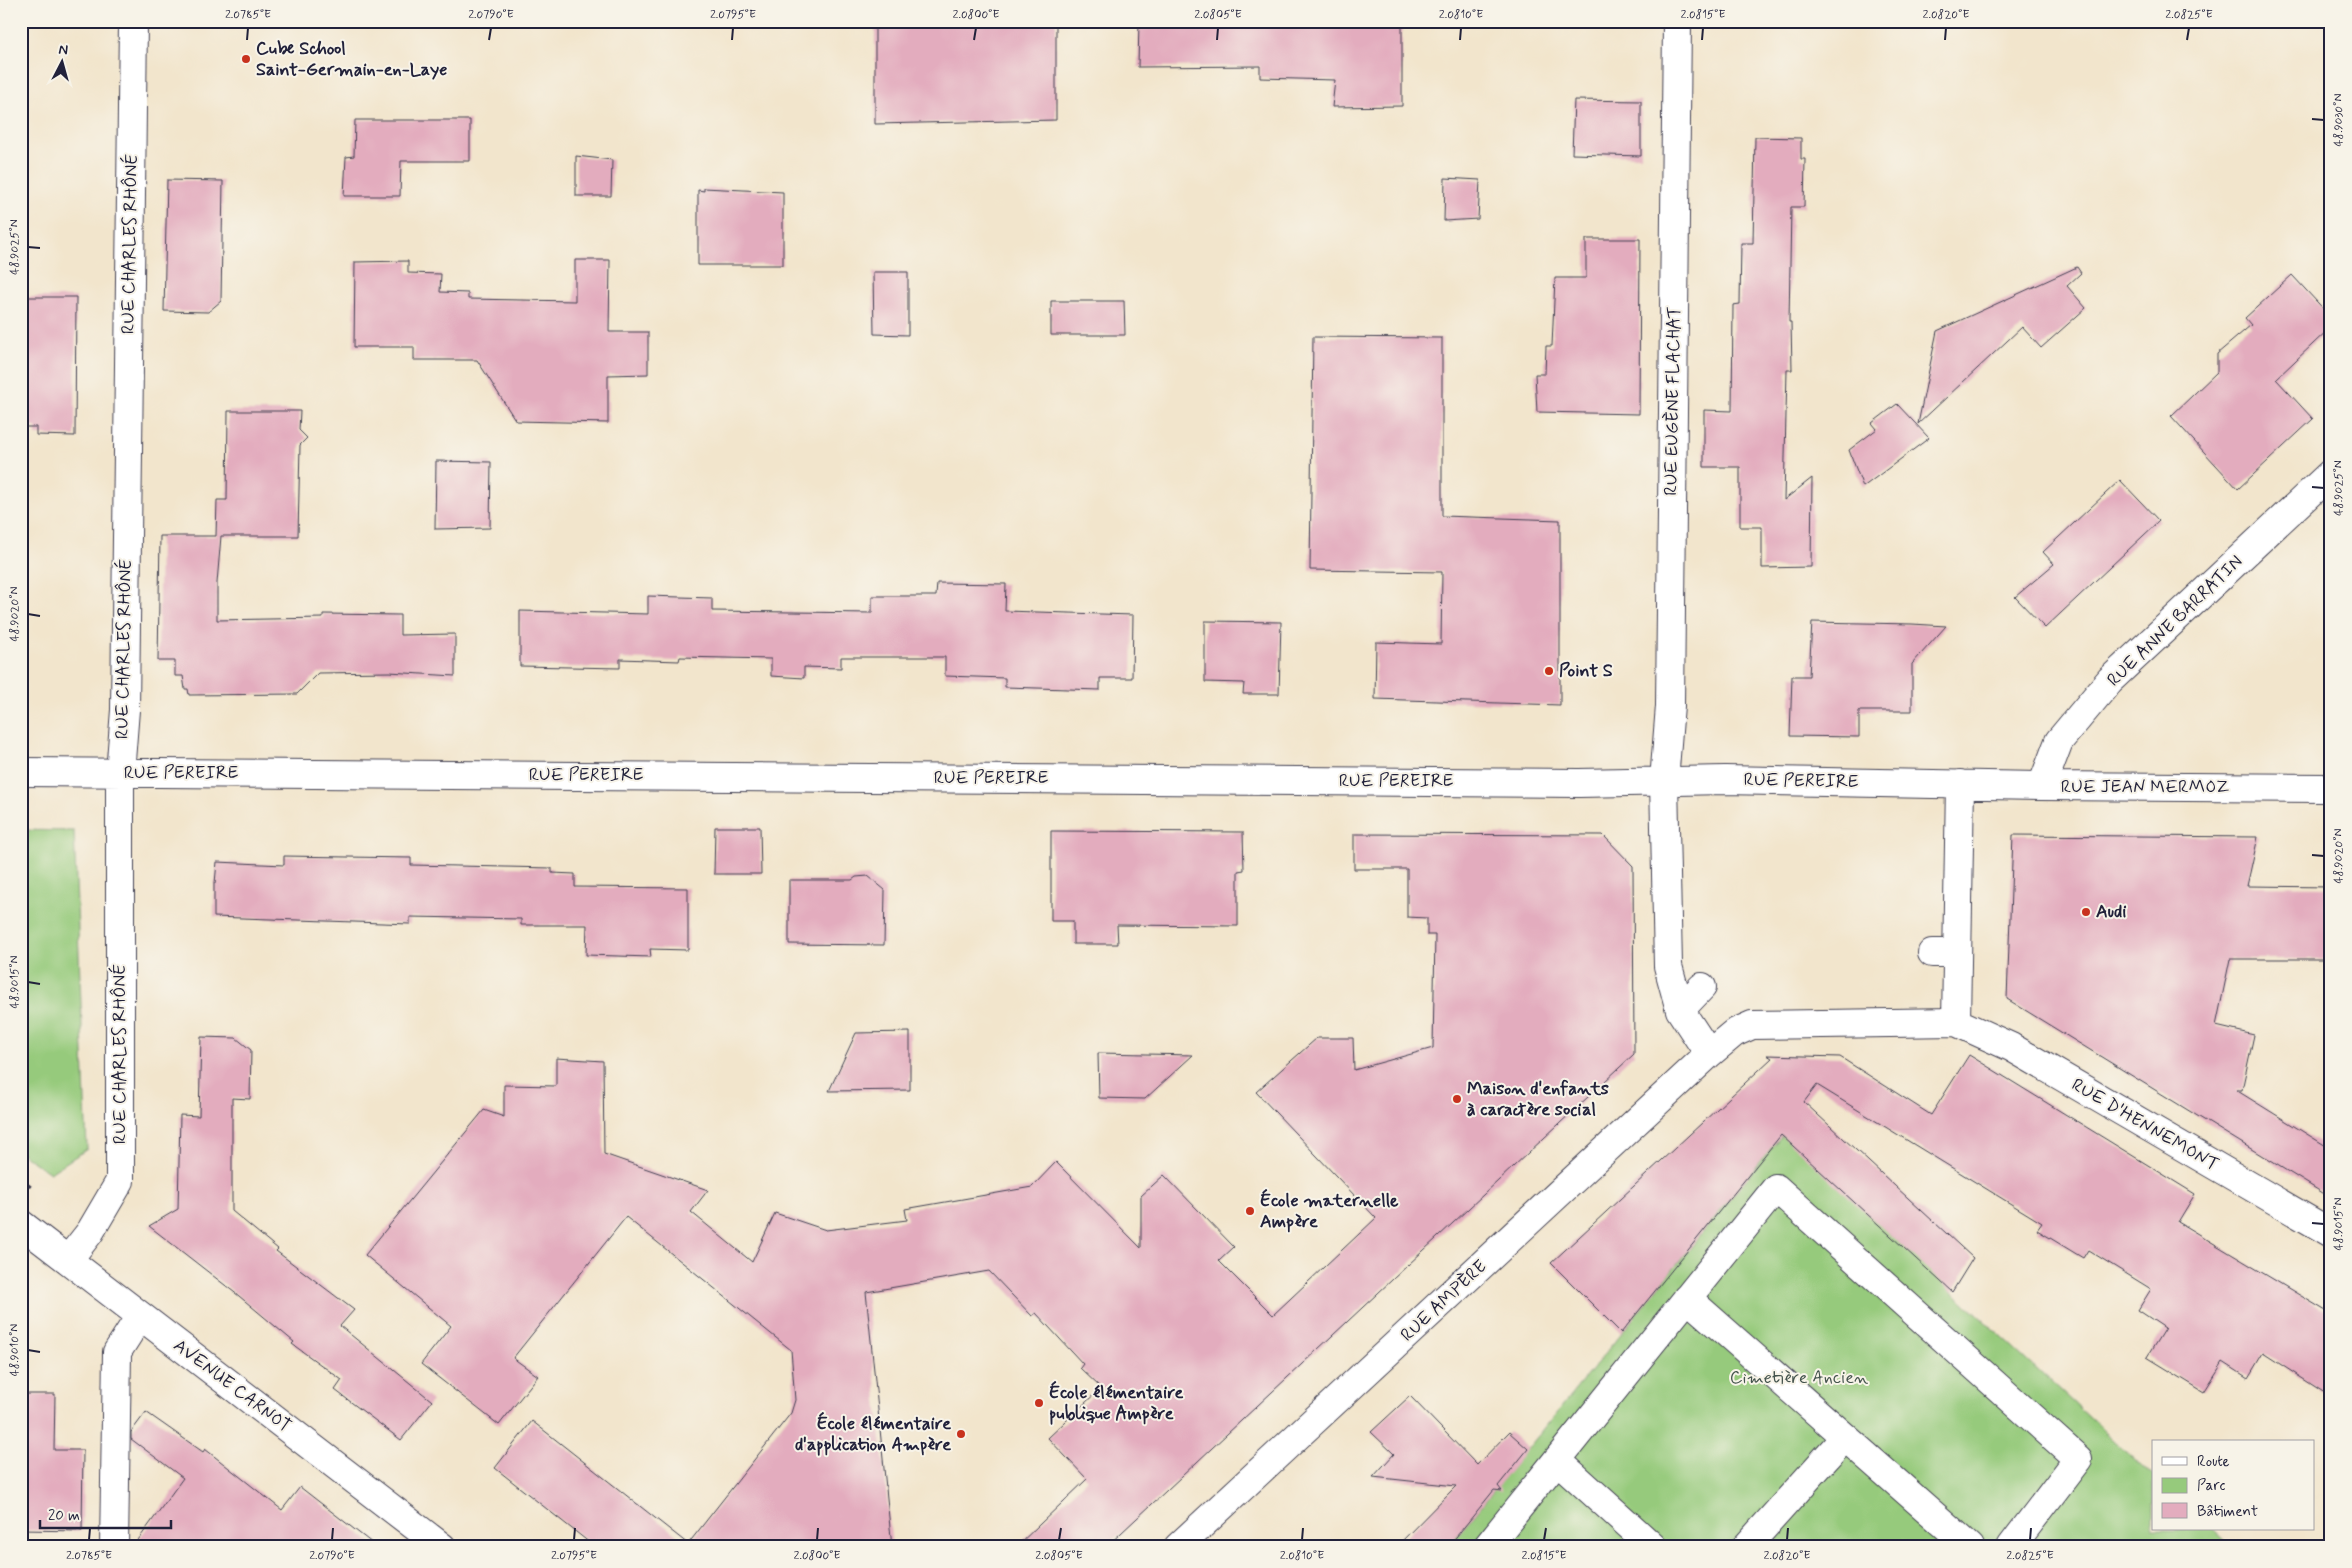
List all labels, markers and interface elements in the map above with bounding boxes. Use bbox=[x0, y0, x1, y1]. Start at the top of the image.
text: 2.0785°E bbox=[225, 7, 271, 23]
text: 2.0790°E bbox=[468, 7, 514, 23]
text: 2.0795°E bbox=[710, 7, 756, 23]
text: 2.0800°E bbox=[953, 7, 999, 23]
text: 2.0805°E bbox=[1194, 7, 1242, 23]
text: 2.0810°E bbox=[1439, 7, 1483, 23]
text: 2.0815°E bbox=[1681, 7, 1725, 23]
text: 2.0820°E bbox=[1923, 7, 1969, 23]
text: 2.0825°E bbox=[2165, 7, 2213, 23]
place label: Cube School Saint-Germain-en-Laye bbox=[256, 37, 447, 82]
north arrow bbox=[38, 38, 88, 88]
text: N bbox=[58, 41, 69, 60]
marker: Cube School Saint-Germain-en-Laye bbox=[240, 53, 252, 65]
text: 48.9030°N bbox=[2331, 94, 2347, 146]
street label: RUE CHARLES RHÔNÉ bbox=[116, 154, 144, 334]
text: 48.9025°N bbox=[7, 219, 23, 275]
street label: RUE EUGÈNE FLACHAT bbox=[1659, 306, 1687, 496]
text: 48.9025°N bbox=[2331, 460, 2347, 516]
street label: RUE ANNE BARRATIN bbox=[2102, 550, 2248, 692]
street label: RUE CHARLES RHÔNÉ bbox=[110, 559, 138, 739]
text: 48.9020°N bbox=[7, 586, 23, 642]
place label: Point S bbox=[1559, 659, 1613, 683]
marker: Point S bbox=[1543, 665, 1555, 677]
street label: RUE PEREIRE bbox=[124, 761, 238, 785]
street label: RUE PEREIRE bbox=[529, 763, 643, 787]
street label: RUE PEREIRE bbox=[934, 766, 1048, 790]
street label: RUE PEREIRE bbox=[1743, 768, 1859, 794]
street label: RUE PEREIRE bbox=[1339, 769, 1453, 793]
street label: RUE JEAN MERMOZ bbox=[2061, 775, 2229, 799]
text: 48.9020°N bbox=[2331, 828, 2347, 884]
place label: Audi bbox=[2096, 900, 2126, 924]
marker: Audi bbox=[2080, 906, 2092, 918]
text: 48.9015°N bbox=[7, 955, 23, 1009]
street label: RUE CHARLES RHÔNÉ bbox=[108, 964, 132, 1144]
street label: RUE D'HENNEMONT bbox=[2067, 1073, 2223, 1177]
place label: Maison d'enfants à caractère social bbox=[1467, 1077, 1609, 1122]
marker: Maison d'enfants à caractère social bbox=[1451, 1093, 1463, 1105]
place label: École maternelle Ampère bbox=[1260, 1188, 1399, 1234]
text: 48.9015°N bbox=[2331, 1197, 2347, 1251]
marker: École maternelle Ampère bbox=[1244, 1205, 1256, 1217]
street label: RUE AMPÈRE bbox=[1396, 1255, 1492, 1347]
text: 48.9010°N bbox=[7, 1324, 23, 1376]
street label: AVENUE CARNOT bbox=[168, 1334, 296, 1438]
park label: Cimetière Ancien bbox=[1730, 1366, 1868, 1390]
place label: École élémentaire publique Ampère bbox=[1049, 1380, 1184, 1426]
marker: École élémentaire publique Ampère bbox=[1033, 1397, 1045, 1409]
place label: École élémentaire d'application Ampère bbox=[795, 1411, 951, 1457]
marker: École élémentaire d'application Ampère bbox=[955, 1428, 967, 1440]
legend bbox=[2152, 1440, 2314, 1530]
text: Route bbox=[2197, 1452, 2230, 1472]
text: Parc bbox=[2197, 1476, 2225, 1496]
scale bar bbox=[40, 1498, 171, 1530]
text: Bâtiment bbox=[2197, 1502, 2258, 1522]
text: 20 m bbox=[48, 1506, 80, 1526]
text: 2.0785°E bbox=[66, 1548, 112, 1564]
text: 2.0790°E bbox=[309, 1548, 355, 1564]
text: 2.0795°E bbox=[551, 1548, 597, 1564]
text: 2.0800°E bbox=[794, 1548, 840, 1564]
text: 2.0805°E bbox=[1035, 1548, 1083, 1564]
text: 2.0810°E bbox=[1280, 1548, 1324, 1564]
text: 2.0815°E bbox=[1522, 1548, 1566, 1564]
text: 2.0820°E bbox=[1764, 1548, 1810, 1564]
text: 2.0825°E bbox=[2006, 1548, 2054, 1564]

